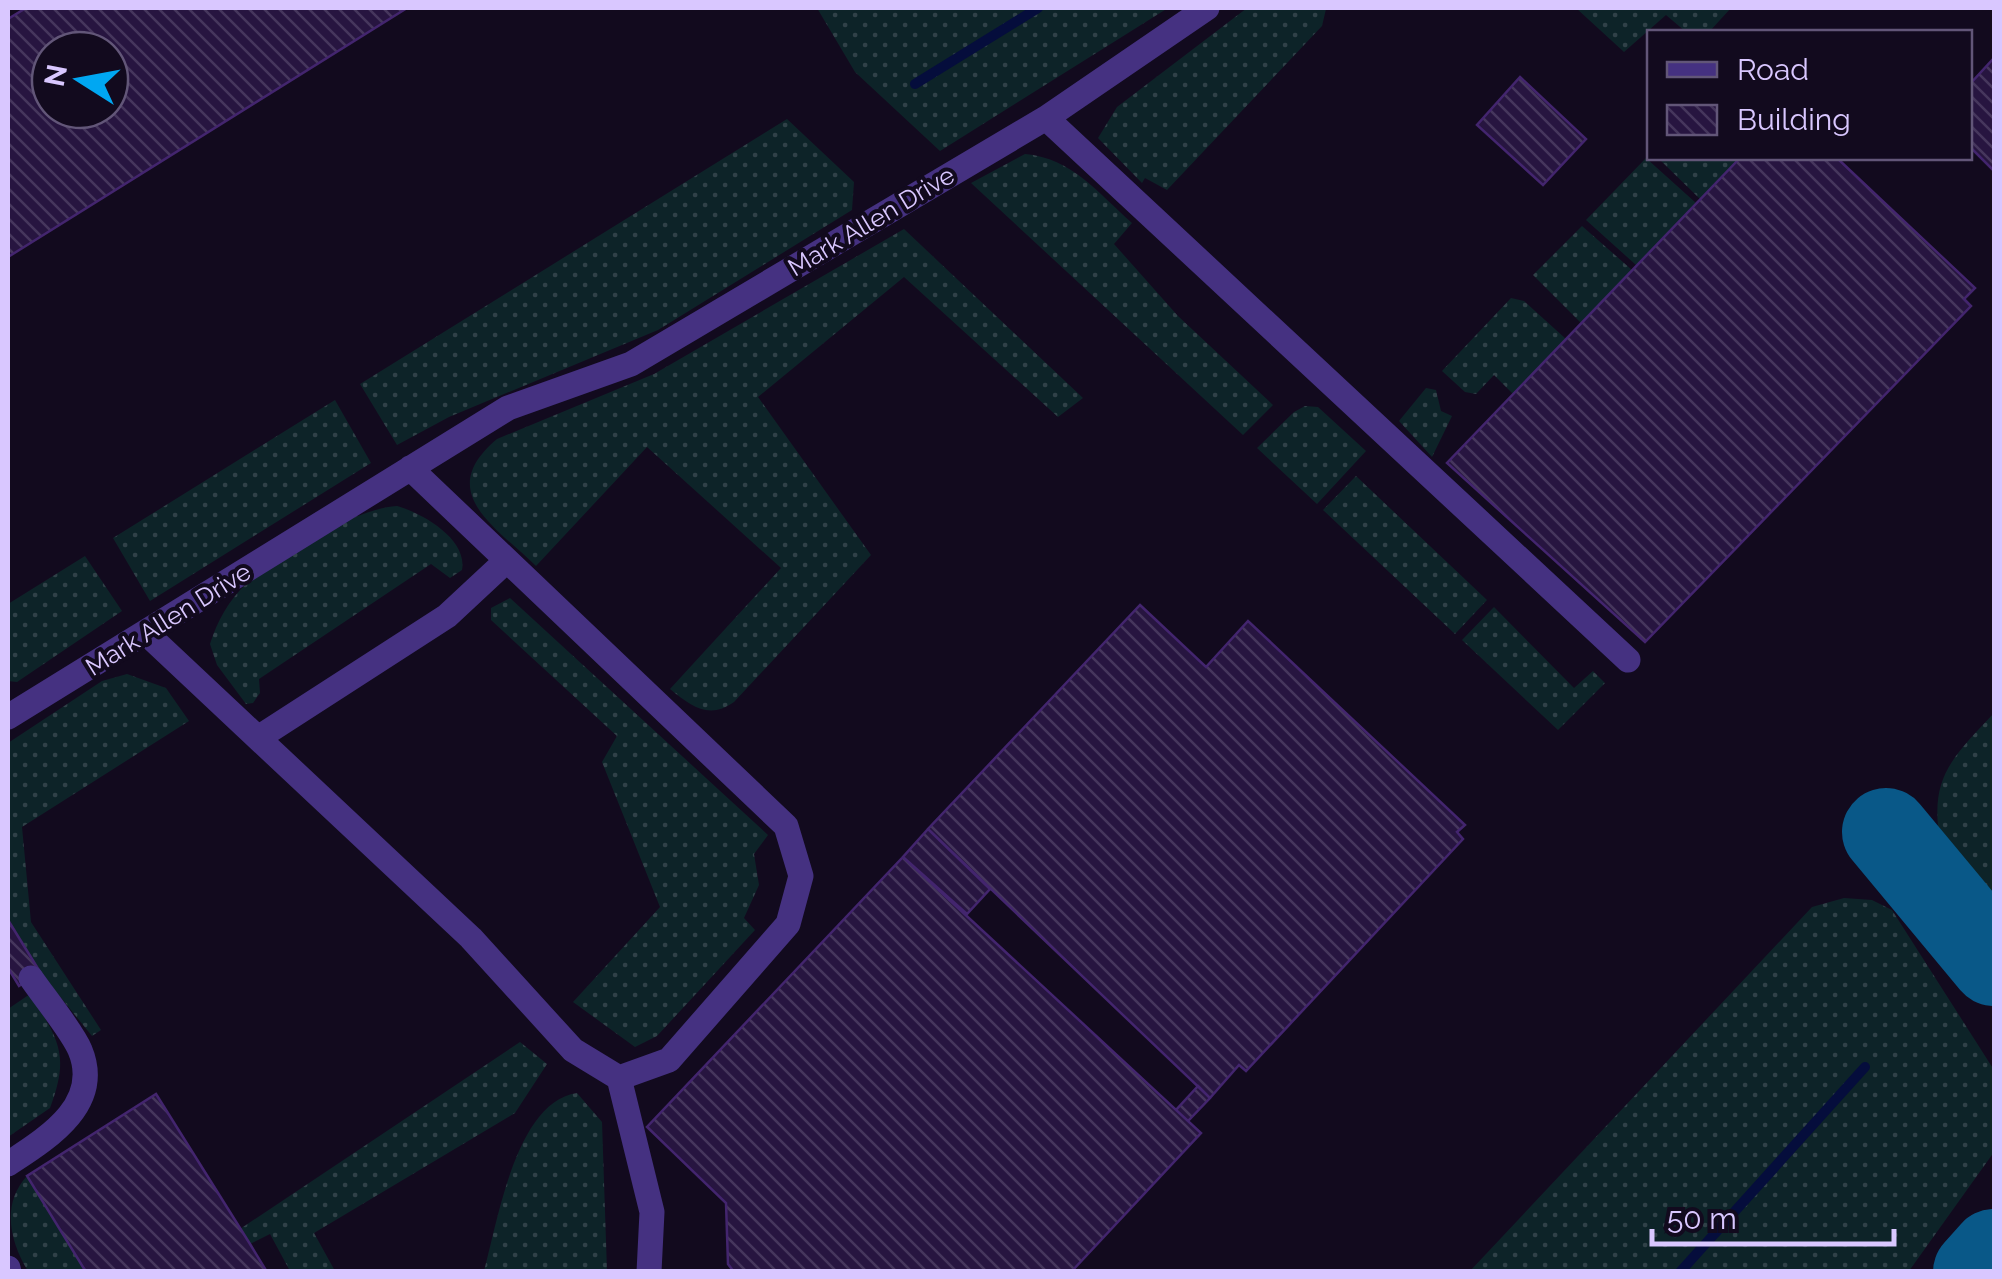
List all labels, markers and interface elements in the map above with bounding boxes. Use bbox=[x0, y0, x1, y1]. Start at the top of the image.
north arrow bbox=[30, 30, 130, 130]
legend bbox=[1647, 30, 1972, 160]
text: Road bbox=[1737, 52, 1809, 87]
text: N bbox=[38, 62, 74, 89]
text: Building bbox=[1737, 102, 1851, 137]
street label: Mark Allen Drive bbox=[782, 160, 960, 282]
street label: Mark Allen Drive bbox=[80, 556, 256, 682]
scale bar bbox=[1652, 1184, 1894, 1246]
text: 50 m bbox=[1667, 1201, 1737, 1236]

